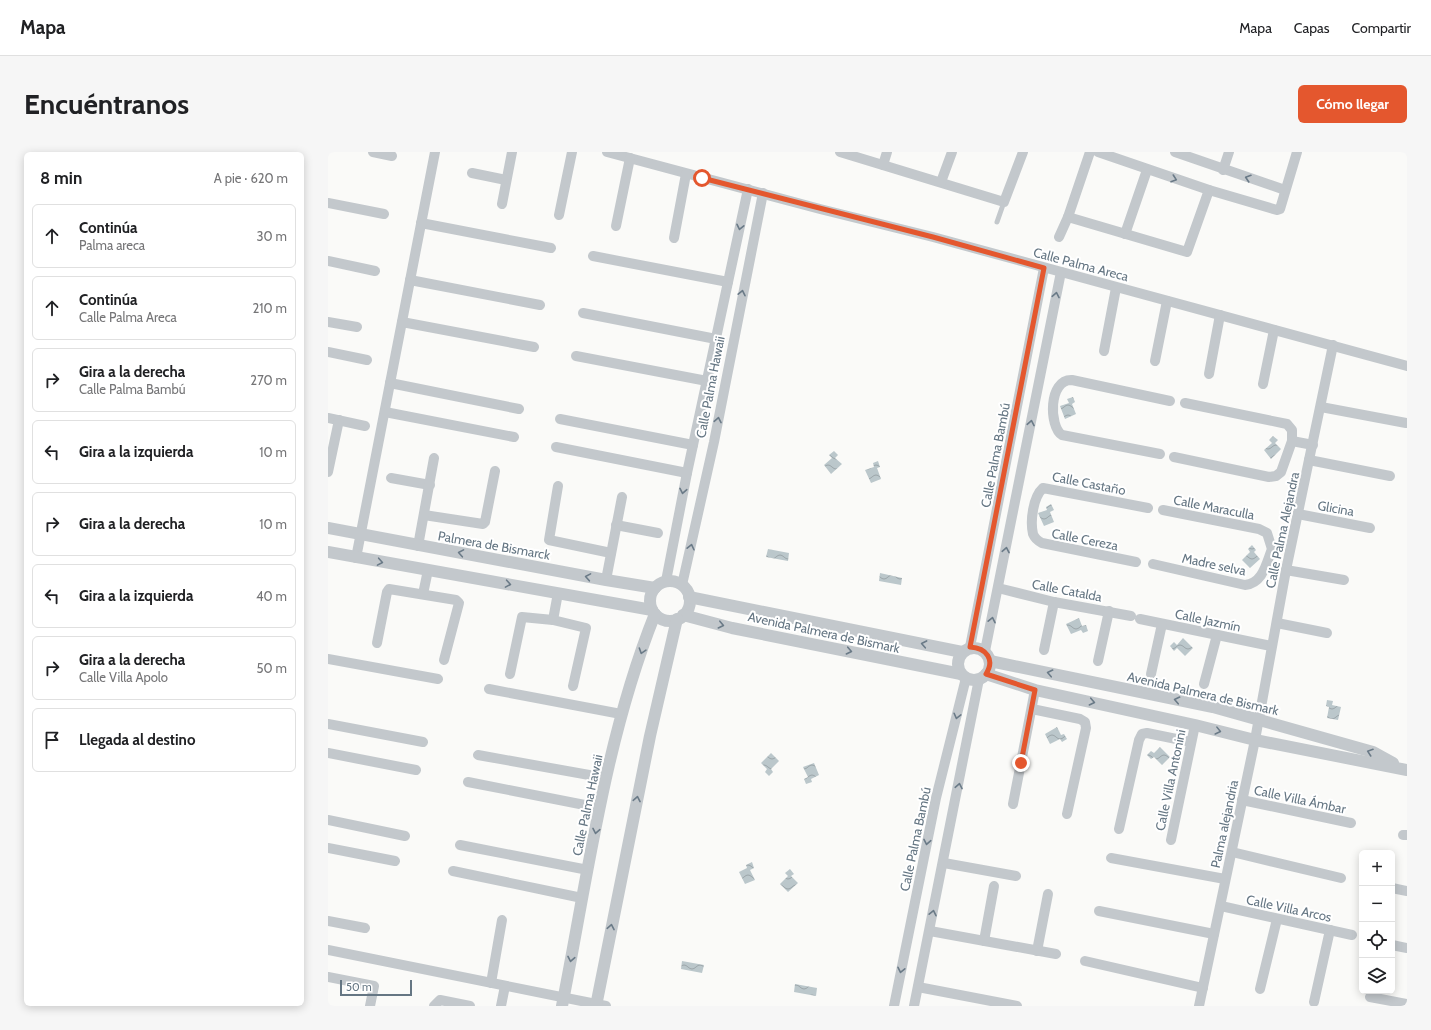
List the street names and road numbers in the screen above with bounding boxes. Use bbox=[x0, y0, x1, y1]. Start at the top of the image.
street label: Calle Palma Areca bbox=[1032, 244, 1131, 285]
street label: Calle Palma Hawaii bbox=[692, 335, 728, 439]
street label: Calle Palma Bambú bbox=[977, 401, 1013, 509]
street label: Calle Castaño bbox=[1051, 468, 1127, 498]
street label: Calle Palma Alejandra bbox=[1262, 470, 1303, 590]
street label: Calle Maraculla bbox=[1172, 491, 1257, 523]
street label: Glicina bbox=[1317, 497, 1356, 519]
street label: Calle Cereza bbox=[1050, 525, 1120, 553]
street label: Palmera de Bismarck bbox=[437, 527, 552, 563]
street label: Madre selva bbox=[1181, 549, 1248, 579]
street label: Calle Catalda bbox=[1031, 575, 1104, 605]
street label: Calle Jazmín bbox=[1174, 605, 1242, 635]
street label: Avenida Palmera de Bismark bbox=[747, 608, 902, 656]
street label: Avenida Palmera de Bismark bbox=[1126, 668, 1280, 718]
street label: Calle Villa Antonini bbox=[1151, 728, 1189, 832]
street label: Calle Palma Hawaii bbox=[568, 753, 606, 857]
street label: Palma alejandria bbox=[1207, 778, 1242, 870]
street label: Calle Villa Ámbar bbox=[1253, 780, 1348, 817]
street label: Calle Palma Bambú bbox=[896, 785, 934, 893]
street label: Calle Villa Arcos bbox=[1245, 891, 1334, 925]

